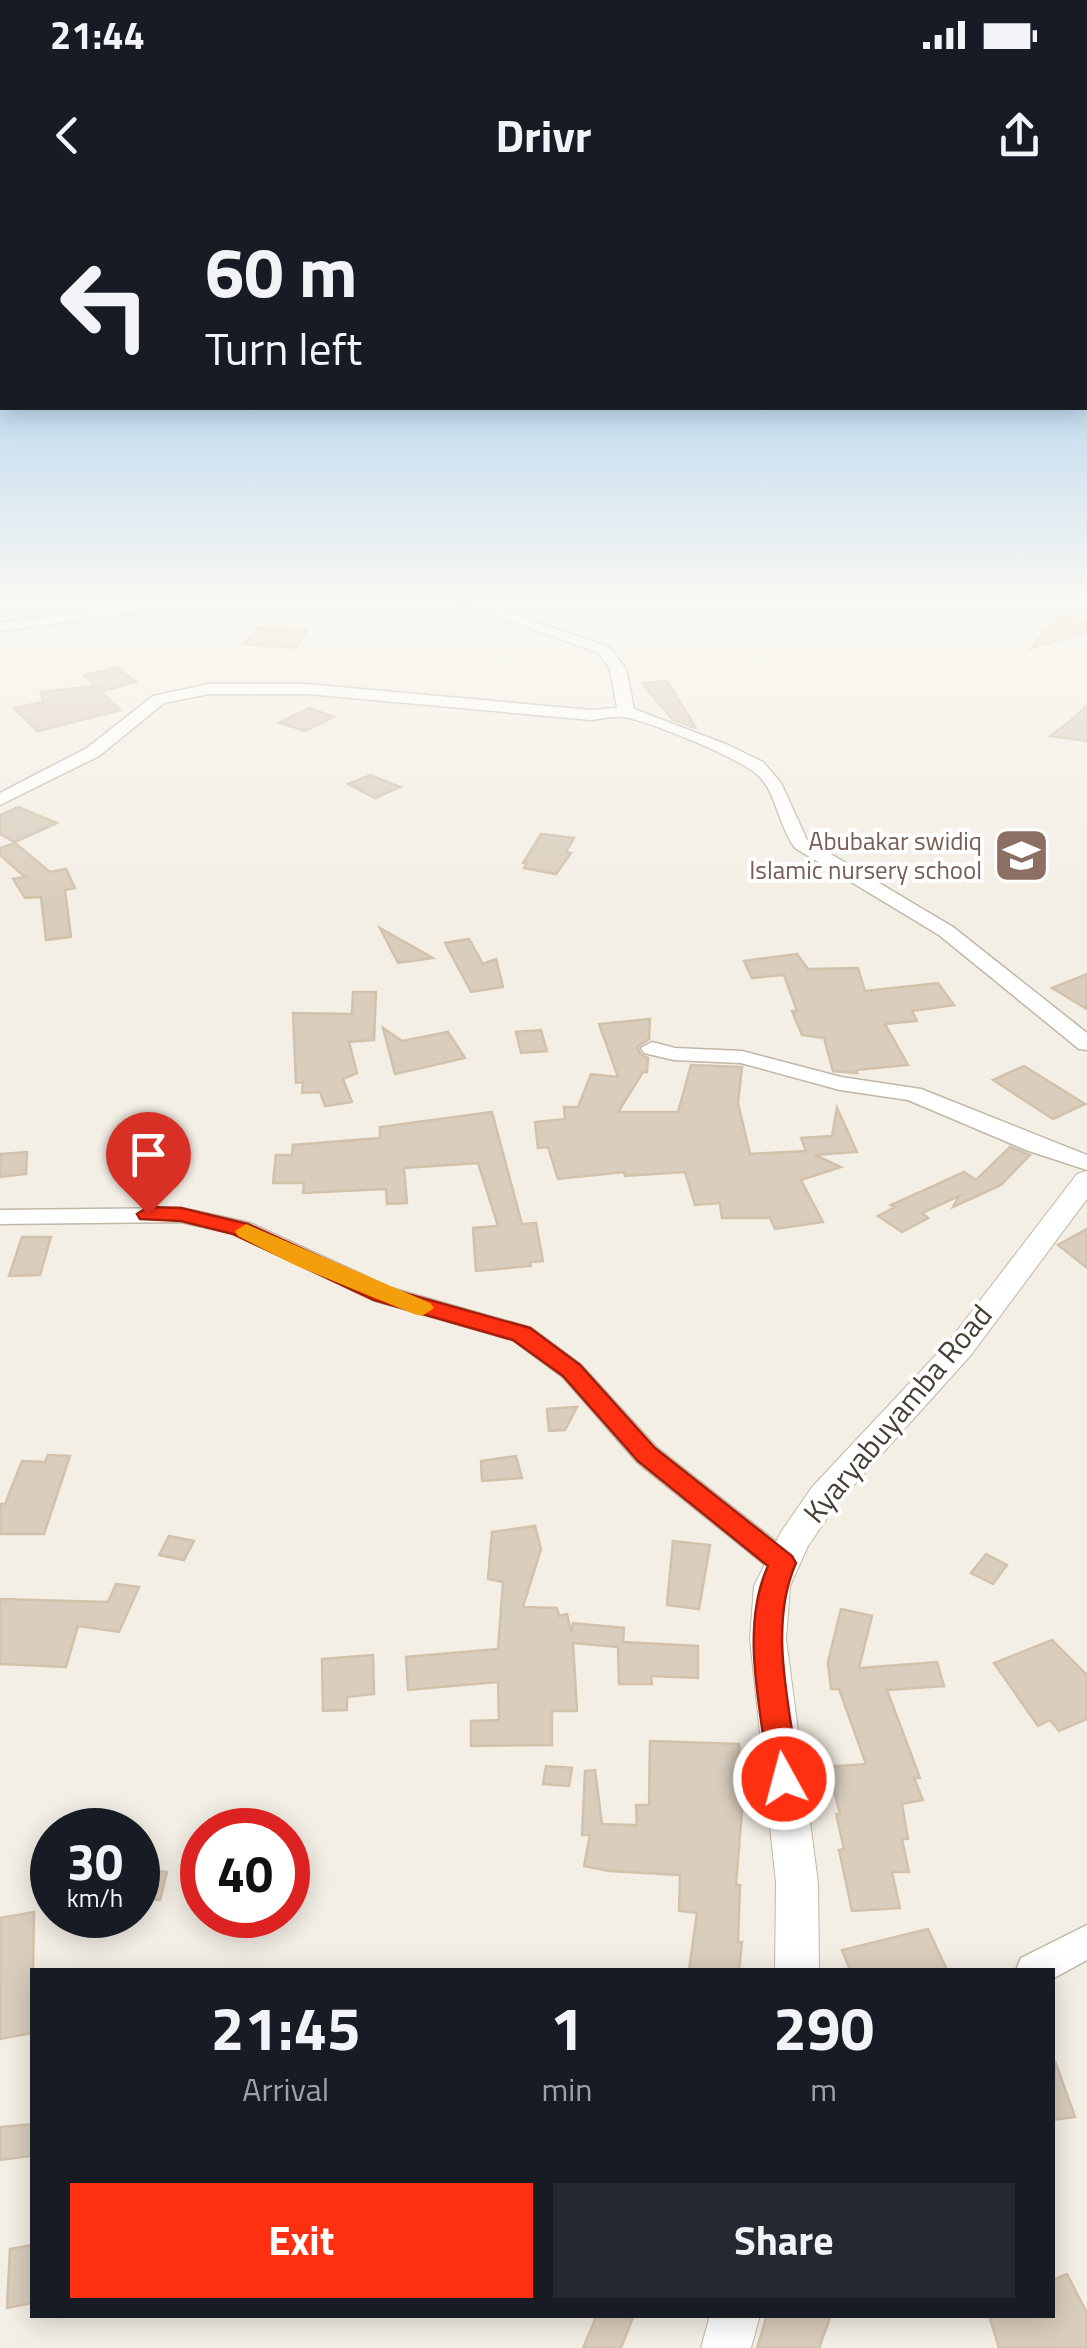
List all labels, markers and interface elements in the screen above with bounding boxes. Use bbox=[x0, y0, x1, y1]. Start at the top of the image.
text: 21:44 bbox=[50, 6, 145, 64]
text: Drivr bbox=[495, 101, 592, 169]
icon: back bbox=[40, 108, 95, 163]
icon: share bbox=[992, 108, 1047, 163]
text: 60 m bbox=[205, 218, 358, 324]
icon: left bbox=[40, 240, 170, 370]
text: Turn left bbox=[205, 314, 362, 382]
place label: Abubakar swidiq Islamic nursery school bbox=[749, 822, 982, 889]
school or university icon: Abubakar swidiq Islamic nursery school bbox=[991, 825, 1051, 885]
pin bbox=[106, 1112, 191, 1215]
icon: arrive bbox=[121, 1127, 176, 1182]
street label: Kyaryabuyamba Road bbox=[792, 1294, 1003, 1533]
position arrow bbox=[732, 1727, 836, 1831]
speed limit sign: 40 bbox=[180, 1808, 310, 1938]
text: 30 bbox=[67, 1823, 123, 1899]
text: km/h bbox=[67, 1879, 123, 1917]
text: 21:45 bbox=[211, 1982, 361, 2073]
text: 1 bbox=[550, 1982, 584, 2073]
text: 290 bbox=[773, 1982, 874, 2073]
text: Arrival bbox=[242, 2065, 329, 2113]
text: min bbox=[541, 2065, 592, 2113]
text: m bbox=[810, 2065, 837, 2113]
button: Exit bbox=[70, 2183, 533, 2298]
button: Share bbox=[553, 2183, 1015, 2298]

